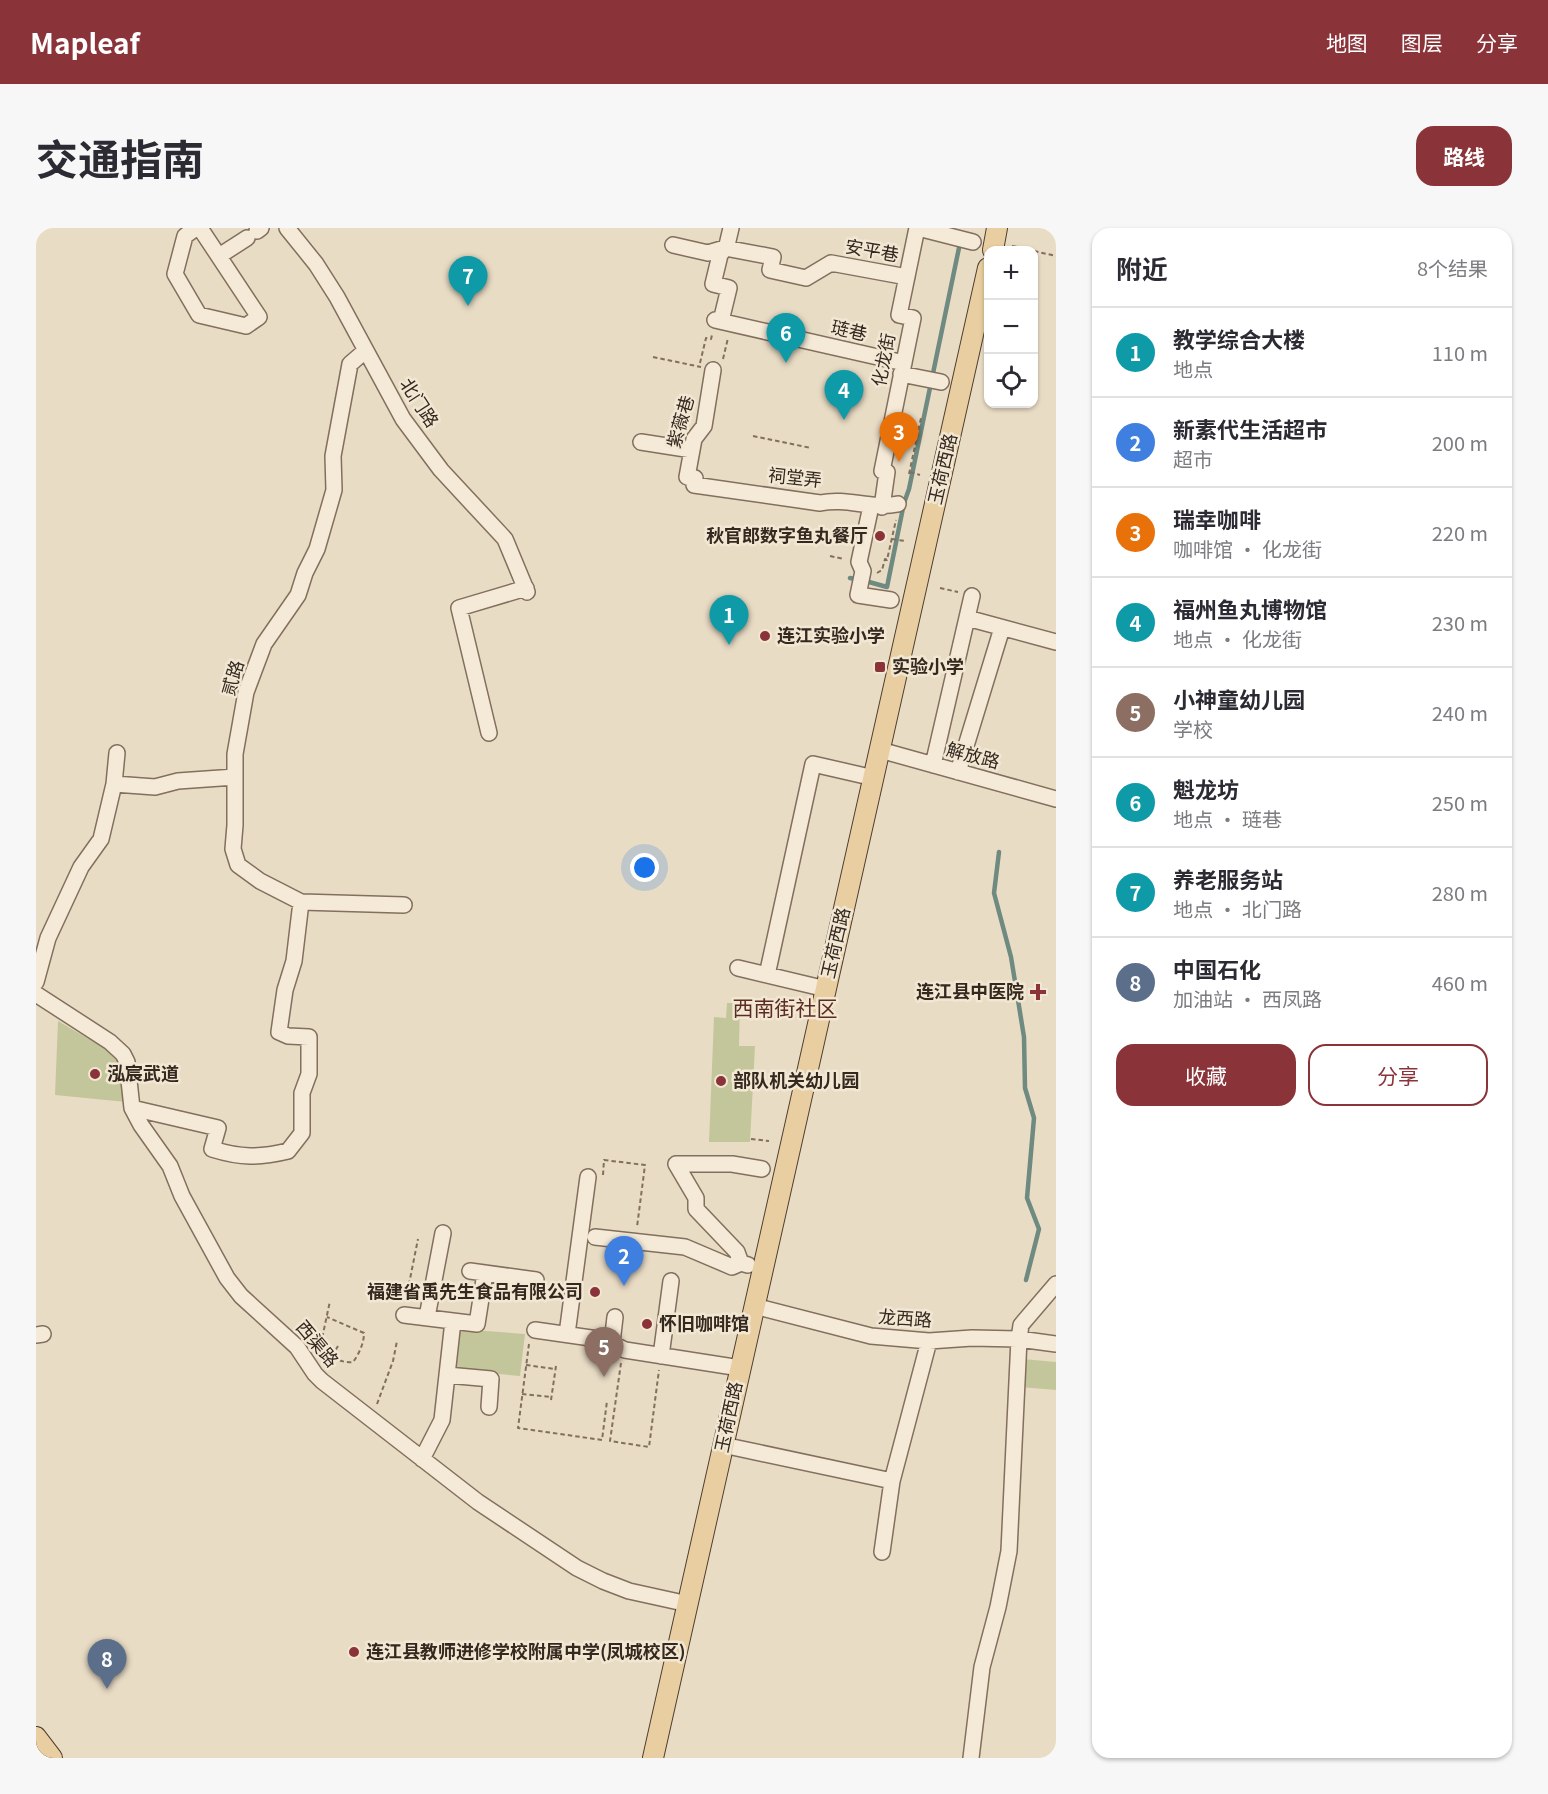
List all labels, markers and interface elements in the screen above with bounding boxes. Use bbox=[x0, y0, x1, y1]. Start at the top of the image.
text: Mapleaf bbox=[30, 22, 140, 62]
text: 地图 bbox=[1326, 27, 1368, 57]
text: 图层 bbox=[1401, 27, 1443, 57]
text: 分享 bbox=[1476, 27, 1518, 57]
text: 交通指南 bbox=[36, 126, 204, 187]
button: 路线 bbox=[1416, 126, 1512, 186]
street label: 安平巷 bbox=[844, 232, 901, 267]
map controls bbox=[984, 246, 1038, 408]
button: + bbox=[984, 246, 1038, 300]
text: 附近 bbox=[1116, 249, 1168, 286]
text: 8个结果 bbox=[1417, 253, 1488, 282]
pin: 7 bbox=[448, 256, 488, 306]
button: − bbox=[984, 300, 1038, 354]
street label: 琏巷 bbox=[829, 312, 870, 346]
pin: 6 bbox=[766, 314, 806, 363]
text: 教学综合大楼 bbox=[1173, 322, 1305, 354]
street label: 化龙街 bbox=[864, 331, 900, 389]
text: 1 bbox=[1130, 338, 1141, 367]
text: 110 m bbox=[1432, 338, 1488, 367]
button: locate bbox=[984, 354, 1038, 408]
text: 地点 bbox=[1173, 354, 1213, 383]
pin: 4 bbox=[824, 370, 864, 420]
street label: 北门路 bbox=[395, 372, 446, 432]
street label: 紫薇巷 bbox=[659, 392, 699, 451]
pin: 3 bbox=[880, 412, 918, 462]
text: 新素代生活超市 bbox=[1173, 412, 1327, 444]
text: 2 bbox=[1130, 428, 1141, 457]
text: 200 m bbox=[1432, 428, 1488, 457]
street label: 玉荷西路 bbox=[920, 431, 962, 507]
text: 超市 bbox=[1173, 444, 1213, 473]
street label: 祠堂弄 bbox=[767, 460, 823, 492]
text: 瑞幸咖啡 bbox=[1173, 502, 1261, 534]
text: 3 bbox=[1130, 518, 1141, 547]
text: 220 m bbox=[1432, 518, 1488, 547]
place label: 秋官郎数字鱼丸餐厅 bbox=[706, 521, 868, 547]
marker: 秋官郎数字鱼丸餐厅 bbox=[873, 529, 887, 543]
text: 咖啡馆 · 化龙街 bbox=[1173, 534, 1322, 563]
text: 福州鱼丸博物馆 bbox=[1173, 592, 1327, 624]
pin: 1 bbox=[710, 596, 748, 645]
text: 4 bbox=[1130, 608, 1141, 637]
text: 230 m bbox=[1432, 608, 1488, 637]
place label: 连江实验小学 bbox=[777, 621, 885, 647]
text: 地点 · 化龙街 bbox=[1173, 624, 1302, 653]
marker: 连江实验小学 bbox=[758, 629, 772, 643]
place label: 实验小学 bbox=[892, 652, 964, 678]
street label: 贰路 bbox=[213, 656, 249, 698]
marker: 实验小学 bbox=[873, 660, 887, 674]
text: 小神童幼儿园 bbox=[1173, 682, 1305, 714]
text: 5 bbox=[1130, 698, 1141, 727]
text: 240 m bbox=[1432, 698, 1488, 727]
text: 学校 bbox=[1173, 714, 1213, 743]
street label: 解放路 bbox=[944, 735, 1003, 774]
text: 魁龙坊 bbox=[1173, 772, 1239, 804]
text: 6 bbox=[1130, 788, 1141, 817]
text: 250 m bbox=[1432, 788, 1488, 817]
text: 地点 · 琏巷 bbox=[1173, 804, 1282, 833]
your location bbox=[630, 853, 659, 882]
text: 养老服务站 bbox=[1173, 862, 1283, 894]
text: 7 bbox=[1130, 878, 1141, 907]
text: 280 m bbox=[1432, 878, 1488, 907]
text: 地点 · 北门路 bbox=[1173, 894, 1302, 923]
street label: 玉荷西路 bbox=[813, 905, 855, 981]
text: 中国石化 bbox=[1173, 952, 1261, 984]
text: 8 bbox=[1130, 968, 1141, 997]
text: 460 m bbox=[1432, 968, 1488, 997]
place label: 连江县中医院 bbox=[916, 977, 1024, 1003]
marker: 连江县中医院 bbox=[1029, 983, 1047, 1001]
text: 加油站 · 西凤路 bbox=[1173, 984, 1322, 1013]
district label: 西南街社区 bbox=[733, 992, 838, 1022]
button: 收藏 bbox=[1116, 1044, 1296, 1106]
button: 分享 bbox=[1308, 1044, 1488, 1106]
place label: 泓宸武道 bbox=[107, 1059, 179, 1085]
place label: 部队机关幼儿园 bbox=[733, 1066, 859, 1092]
marker: 泓宸武道 bbox=[88, 1067, 102, 1081]
marker: 部队机关幼儿园 bbox=[714, 1074, 728, 1088]
pin: 2 bbox=[604, 1236, 644, 1286]
place label: 福建省禹先生食品有限公司 bbox=[367, 1277, 583, 1303]
marker: 福建省禹先生食品有限公司 bbox=[588, 1285, 602, 1299]
street label: 龙西路 bbox=[877, 1302, 933, 1332]
place label: 怀旧咖啡馆 bbox=[659, 1309, 749, 1335]
street label: 西渠路 bbox=[291, 1314, 346, 1372]
marker: 怀旧咖啡馆 bbox=[640, 1317, 654, 1331]
pin: 5 bbox=[584, 1328, 624, 1377]
street label: 玉荷西路 bbox=[707, 1379, 747, 1455]
place label: 连江县教师进修学校附属中学(凤城校区) bbox=[366, 1637, 686, 1663]
pin: 8 bbox=[88, 1640, 126, 1689]
marker: 连江县教师进修学校附属中学(凤城校区) bbox=[347, 1645, 361, 1659]

